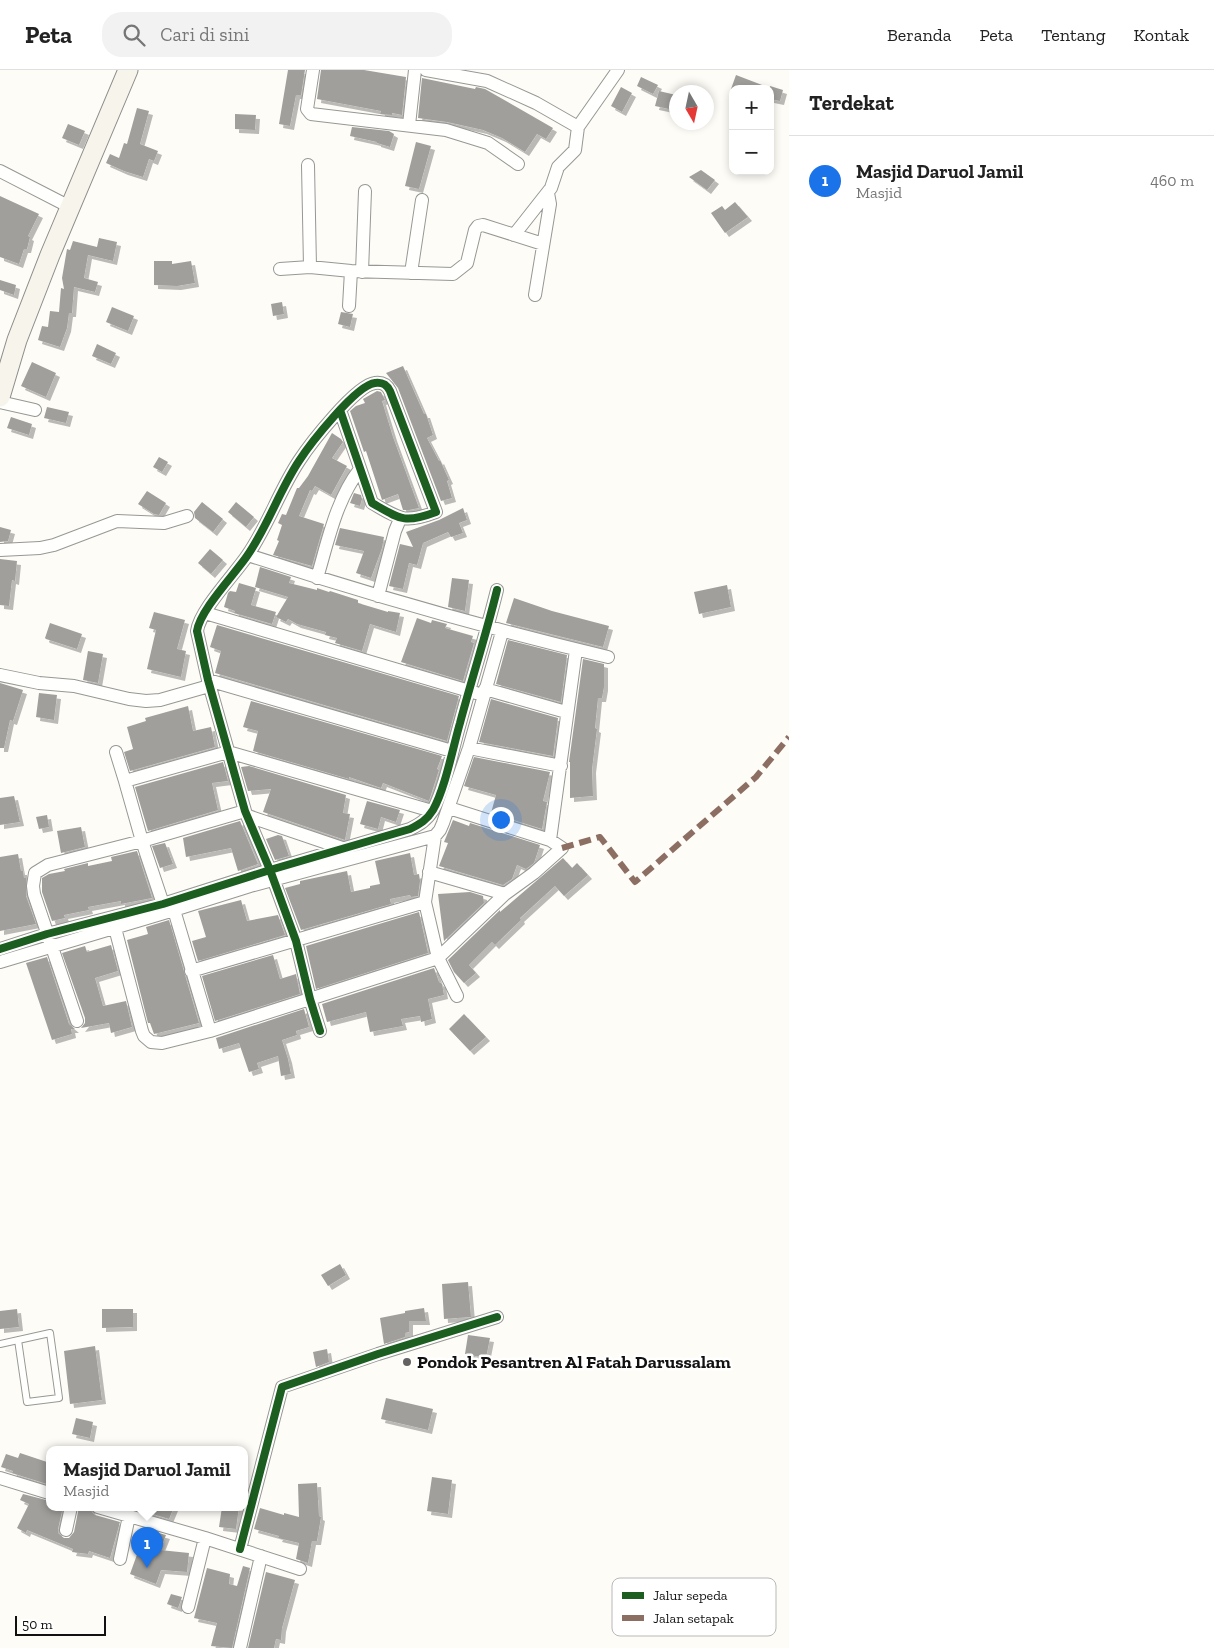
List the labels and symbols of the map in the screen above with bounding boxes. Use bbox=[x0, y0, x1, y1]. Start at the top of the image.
north arrow bbox=[669, 85, 714, 130]
your location bbox=[488, 807, 514, 833]
place label: Pondok Pesantren Al Fatah Darussalam bbox=[417, 1351, 731, 1373]
marker: Pondok Pesantren Al Fatah Darussalam bbox=[401, 1356, 413, 1368]
pin: 1 bbox=[131, 1527, 163, 1568]
legend bbox=[612, 1578, 776, 1636]
text: Jalur sepeda bbox=[653, 1587, 728, 1604]
text: Jalan setapak bbox=[653, 1610, 735, 1627]
scale bar bbox=[15, 1613, 106, 1636]

